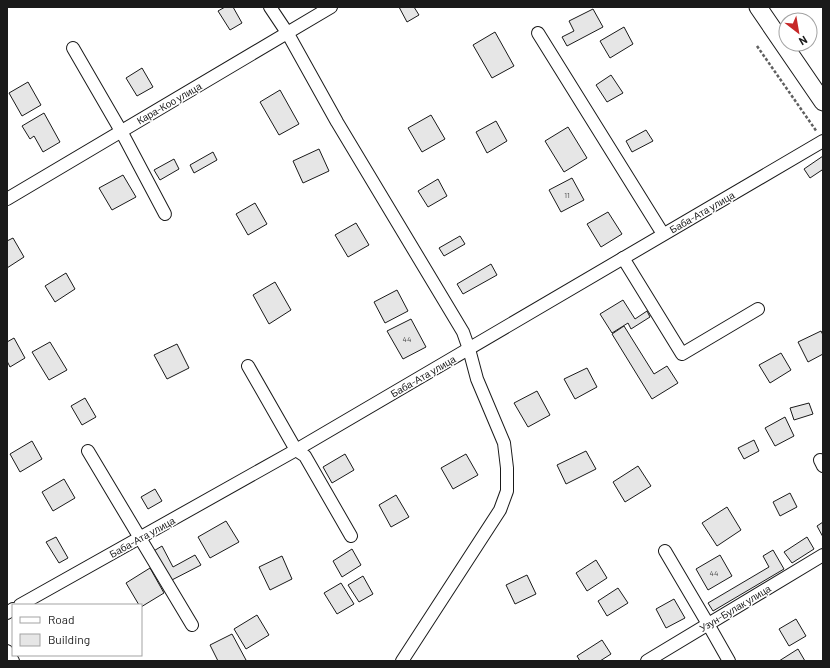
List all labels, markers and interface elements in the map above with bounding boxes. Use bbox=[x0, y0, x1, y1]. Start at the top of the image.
north arrow bbox=[778, 12, 818, 52]
text: N bbox=[797, 34, 810, 48]
street label: Кара-Коо улица bbox=[134, 79, 204, 126]
street label: Баба-Ата улица bbox=[667, 188, 737, 235]
house number: 11 bbox=[564, 190, 570, 200]
house number: 44 bbox=[403, 334, 411, 344]
street label: Баба-Ата улица bbox=[388, 352, 458, 399]
street label: Баба-Ата улица bbox=[107, 514, 177, 560]
house number: 44 bbox=[710, 568, 718, 578]
street label: Узун-Булак улица bbox=[697, 582, 773, 634]
legend bbox=[12, 604, 142, 656]
text: Road bbox=[48, 612, 75, 626]
text: Building bbox=[48, 632, 90, 646]

